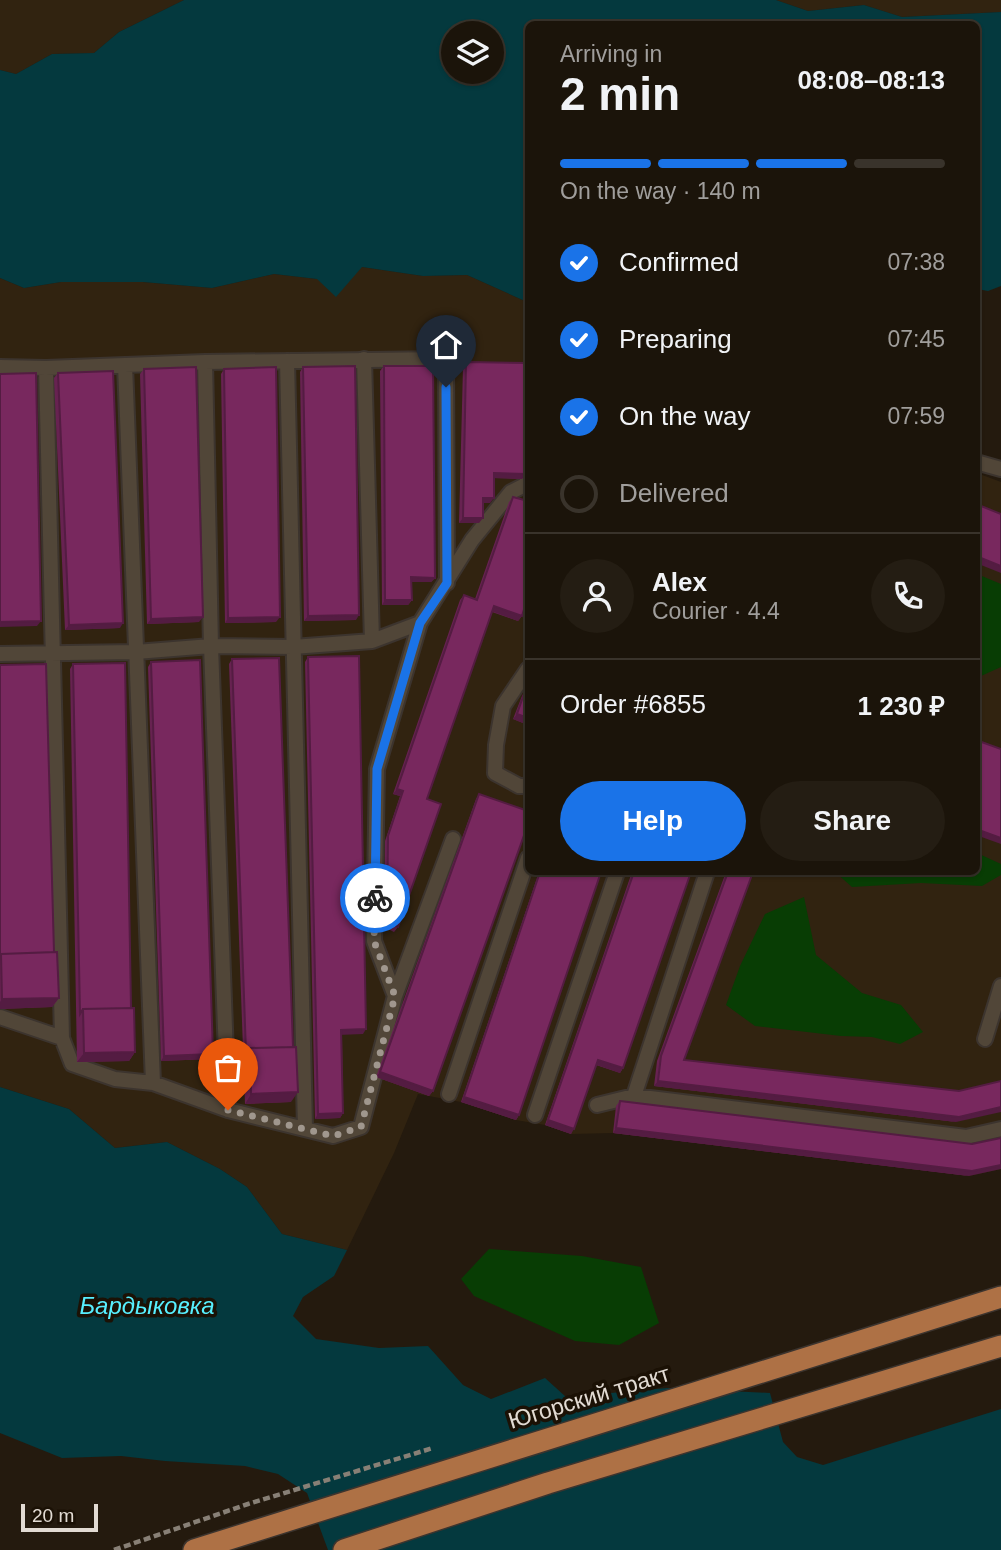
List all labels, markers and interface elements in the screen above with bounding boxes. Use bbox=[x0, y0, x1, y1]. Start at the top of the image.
map controls bbox=[441, 21, 504, 84]
button: layers bbox=[441, 21, 504, 84]
text: Arriving in bbox=[560, 41, 662, 67]
text: 08:08–08:13 bbox=[798, 65, 945, 95]
text: 2 min bbox=[560, 68, 680, 120]
text: On the way · 140 m bbox=[560, 178, 761, 204]
icon: check bbox=[560, 244, 598, 282]
text: Confirmed bbox=[619, 247, 739, 277]
text: 07:38 bbox=[887, 249, 945, 275]
pin bbox=[416, 315, 476, 387]
icon: check bbox=[560, 321, 598, 359]
text: Preparing bbox=[619, 324, 732, 354]
icon: home bbox=[427, 326, 465, 364]
text: 07:45 bbox=[887, 326, 945, 352]
icon: check bbox=[560, 398, 598, 436]
text: On the way bbox=[619, 401, 751, 431]
text: 07:59 bbox=[887, 403, 945, 429]
text: Delivered bbox=[619, 478, 729, 508]
button: person bbox=[560, 559, 634, 633]
button: phone bbox=[871, 559, 945, 633]
text: Alex bbox=[652, 567, 707, 597]
text: Courier · 4.4 bbox=[652, 598, 780, 624]
text: Order #6855 bbox=[560, 689, 706, 719]
text: 1 230 ₽ bbox=[858, 691, 945, 721]
button: Help bbox=[560, 781, 746, 861]
button: Share bbox=[760, 781, 945, 861]
courier bbox=[340, 863, 410, 933]
icon: bike bbox=[356, 879, 394, 917]
pin bbox=[198, 1038, 258, 1110]
icon: bag bbox=[209, 1049, 247, 1087]
water label: Бардыковка bbox=[79, 1292, 215, 1319]
street label: Югорский тракт bbox=[505, 1360, 673, 1434]
scale bar bbox=[21, 1501, 98, 1533]
text: 20 m bbox=[32, 1505, 74, 1526]

